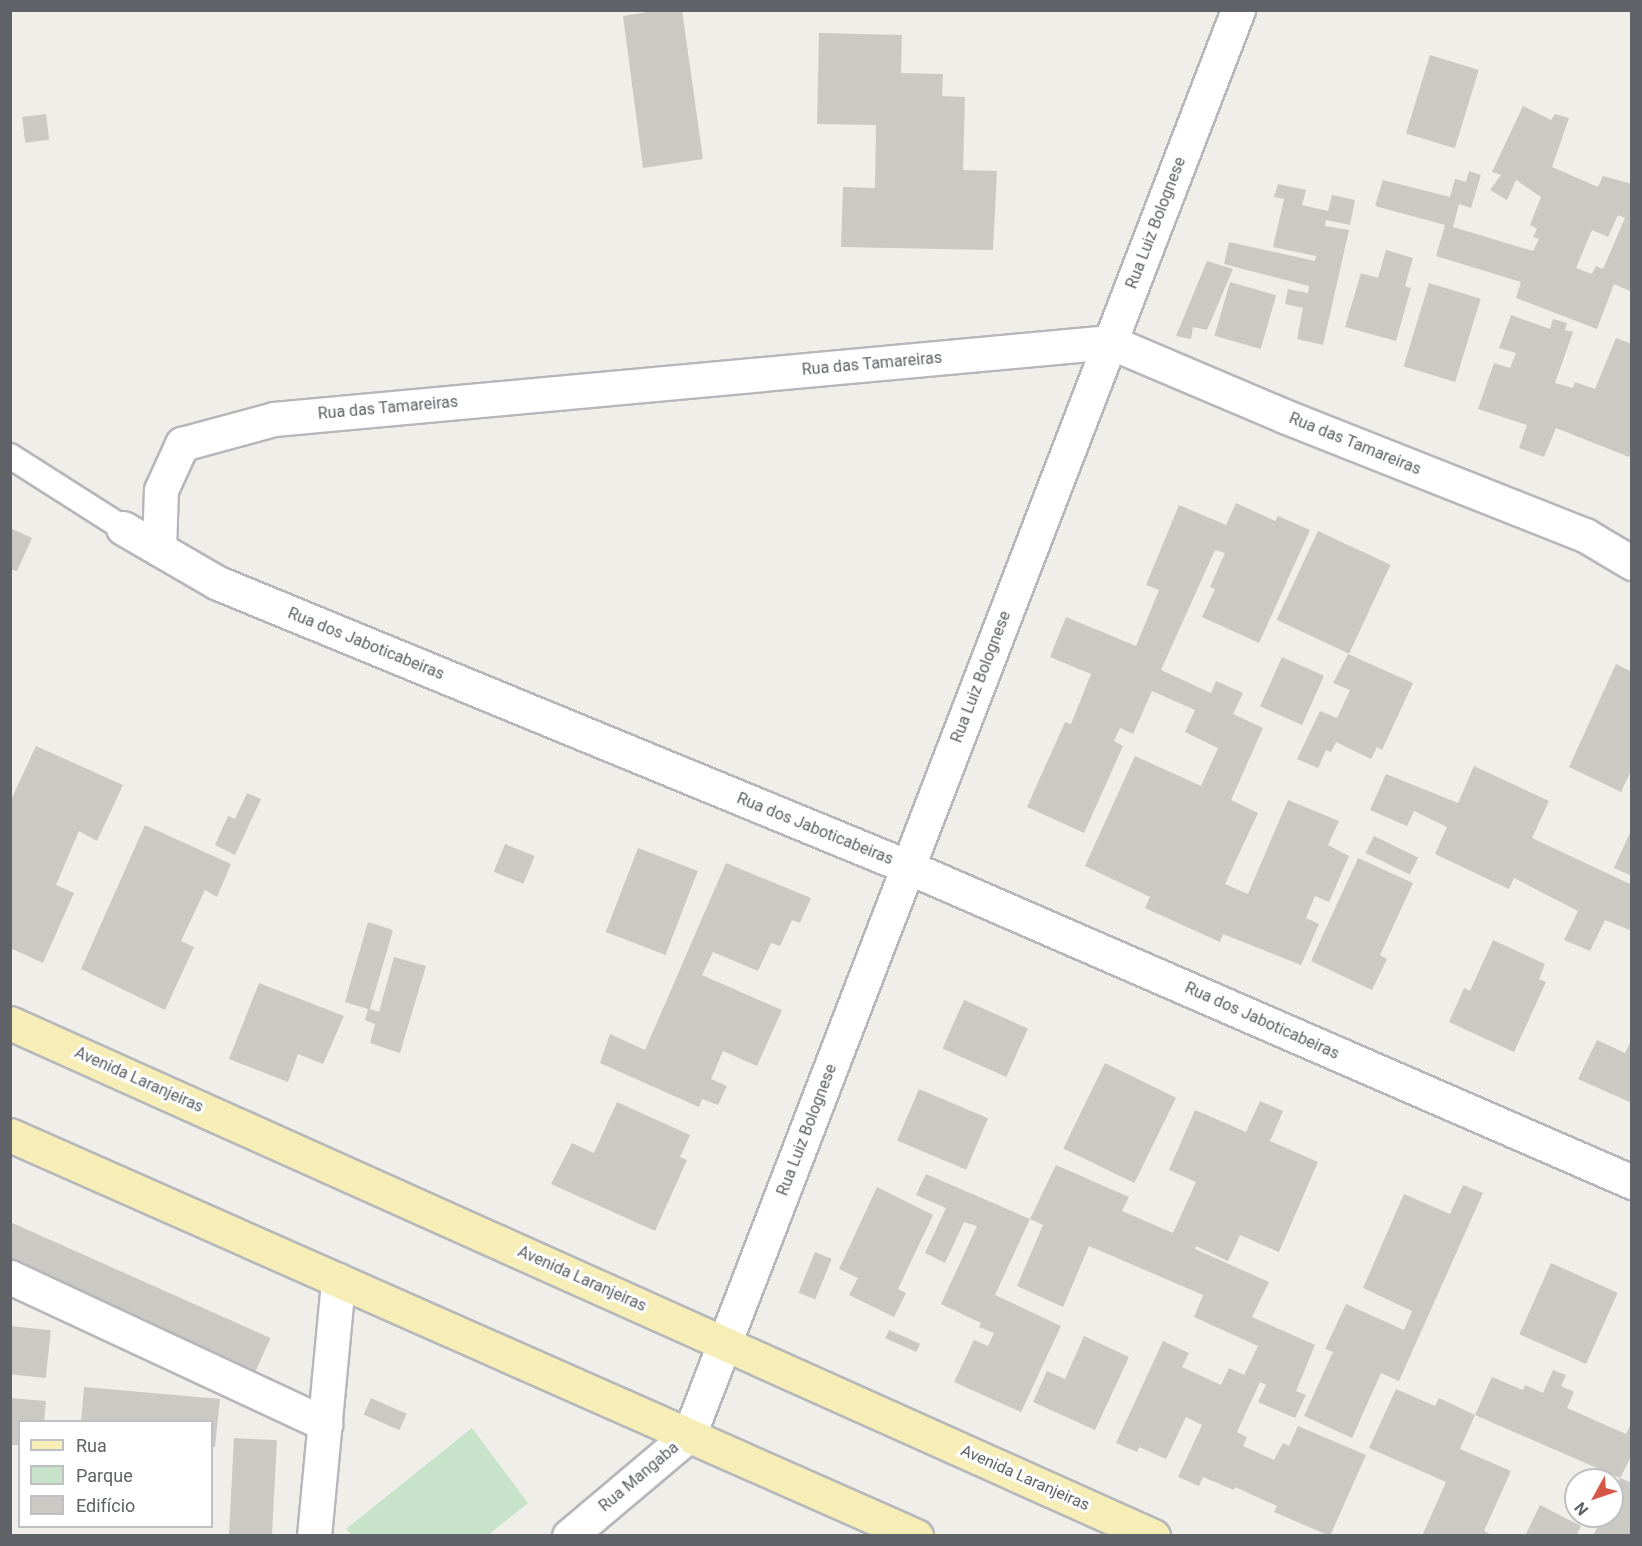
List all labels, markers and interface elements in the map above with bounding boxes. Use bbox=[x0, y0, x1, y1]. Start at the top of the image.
street label: Rua Luiz Bolognese bbox=[1122, 154, 1190, 292]
street label: Rua das Tamareiras bbox=[801, 348, 943, 380]
street label: Rua das Tamareiras bbox=[317, 392, 459, 424]
street label: Rua das Tamareiras bbox=[1286, 409, 1424, 479]
street label: Rua dos Jaboticabeiras bbox=[285, 604, 447, 684]
street label: Rua Luiz Bolognese bbox=[947, 608, 1015, 746]
street label: Rua dos Jaboticabeiras bbox=[734, 789, 896, 869]
street label: Rua dos Jaboticabeiras bbox=[1182, 978, 1342, 1064]
street label: Avenida Laranjeiras bbox=[72, 1043, 206, 1117]
street label: Rua Luiz Bolognese bbox=[773, 1061, 841, 1199]
street label: Avenida Laranjeiras bbox=[515, 1242, 649, 1316]
legend bbox=[18, 1420, 213, 1528]
text: Rua bbox=[76, 1435, 107, 1456]
street label: Rua Mangaba bbox=[595, 1438, 683, 1516]
street label: Avenida Laranjeiras bbox=[958, 1441, 1092, 1515]
text: Parque bbox=[76, 1465, 133, 1486]
north arrow bbox=[1564, 1468, 1624, 1528]
text: Edifício bbox=[76, 1495, 135, 1516]
text: N bbox=[1570, 1498, 1592, 1519]

